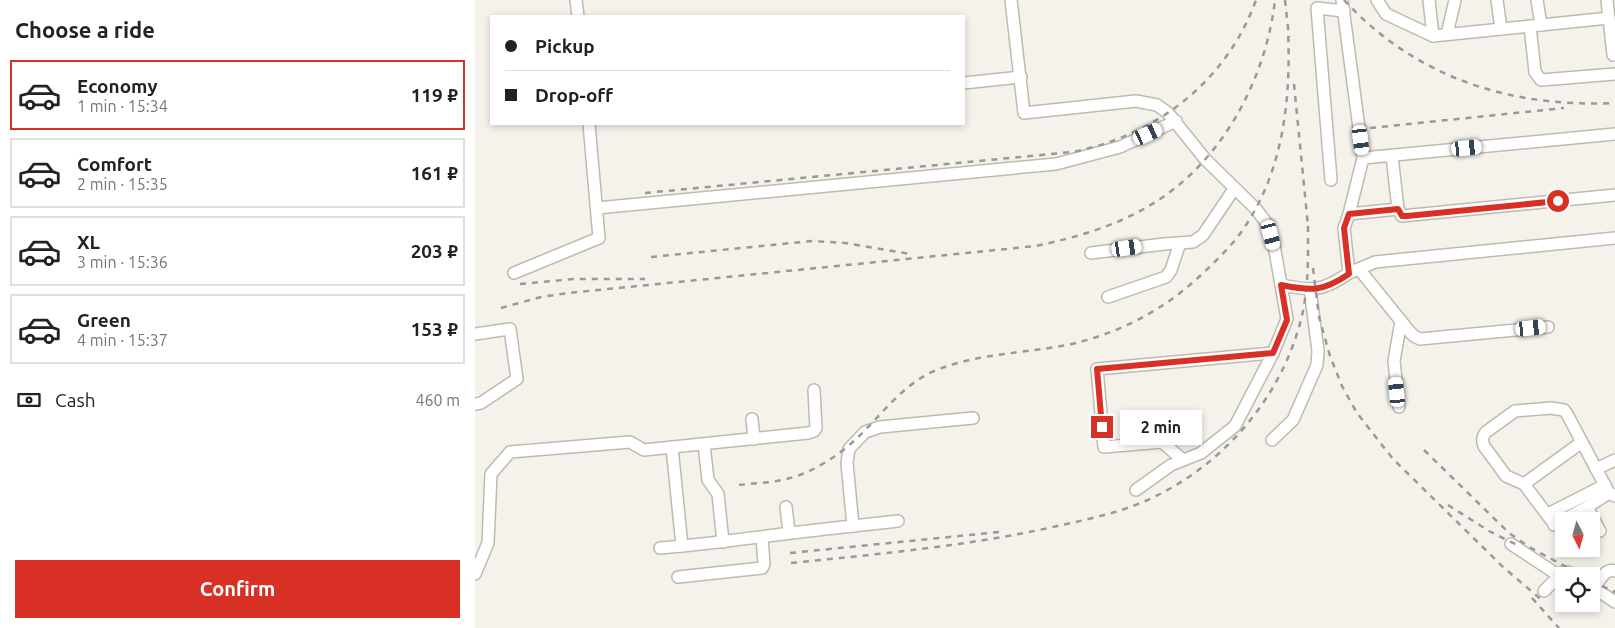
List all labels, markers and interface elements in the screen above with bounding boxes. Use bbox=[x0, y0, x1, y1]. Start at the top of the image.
text: Choose a ride bbox=[15, 17, 155, 42]
text: Pickup bbox=[535, 35, 595, 57]
icon: car bbox=[17, 73, 62, 118]
text: Economy bbox=[77, 75, 158, 97]
text: 119 ₽ bbox=[411, 84, 458, 106]
text: Drop-off bbox=[535, 84, 613, 106]
text: 1 min · 15:34 bbox=[77, 97, 168, 115]
car bbox=[1131, 121, 1164, 147]
car bbox=[1351, 124, 1370, 156]
car bbox=[1451, 139, 1482, 157]
icon: car bbox=[17, 151, 62, 196]
text: Comfort bbox=[77, 153, 152, 175]
text: 161 ₽ bbox=[411, 162, 458, 184]
text: 2 min · 15:35 bbox=[77, 175, 168, 193]
route start bbox=[1547, 190, 1569, 212]
car bbox=[1259, 219, 1282, 251]
icon: car bbox=[17, 229, 62, 274]
text: XL bbox=[77, 231, 100, 253]
car bbox=[1111, 238, 1142, 258]
text: 203 ₽ bbox=[411, 240, 458, 262]
text: 3 min · 15:36 bbox=[77, 253, 168, 271]
icon: car bbox=[17, 307, 62, 352]
text: Green bbox=[77, 309, 131, 331]
text: 153 ₽ bbox=[411, 318, 458, 340]
car bbox=[1515, 319, 1546, 337]
text: 4 min · 15:37 bbox=[77, 331, 168, 349]
car bbox=[1387, 376, 1406, 408]
icon: cash bbox=[15, 386, 43, 414]
text: Cash bbox=[55, 389, 96, 411]
text: 460 m bbox=[415, 391, 460, 409]
callout: 2 min bbox=[1119, 410, 1202, 444]
route end bbox=[1091, 416, 1113, 438]
text: 2 min bbox=[1141, 418, 1181, 436]
north arrow bbox=[1555, 512, 1600, 558]
map controls bbox=[1555, 512, 1600, 612]
button: Confirm bbox=[15, 560, 460, 618]
button: locate bbox=[1555, 567, 1600, 612]

